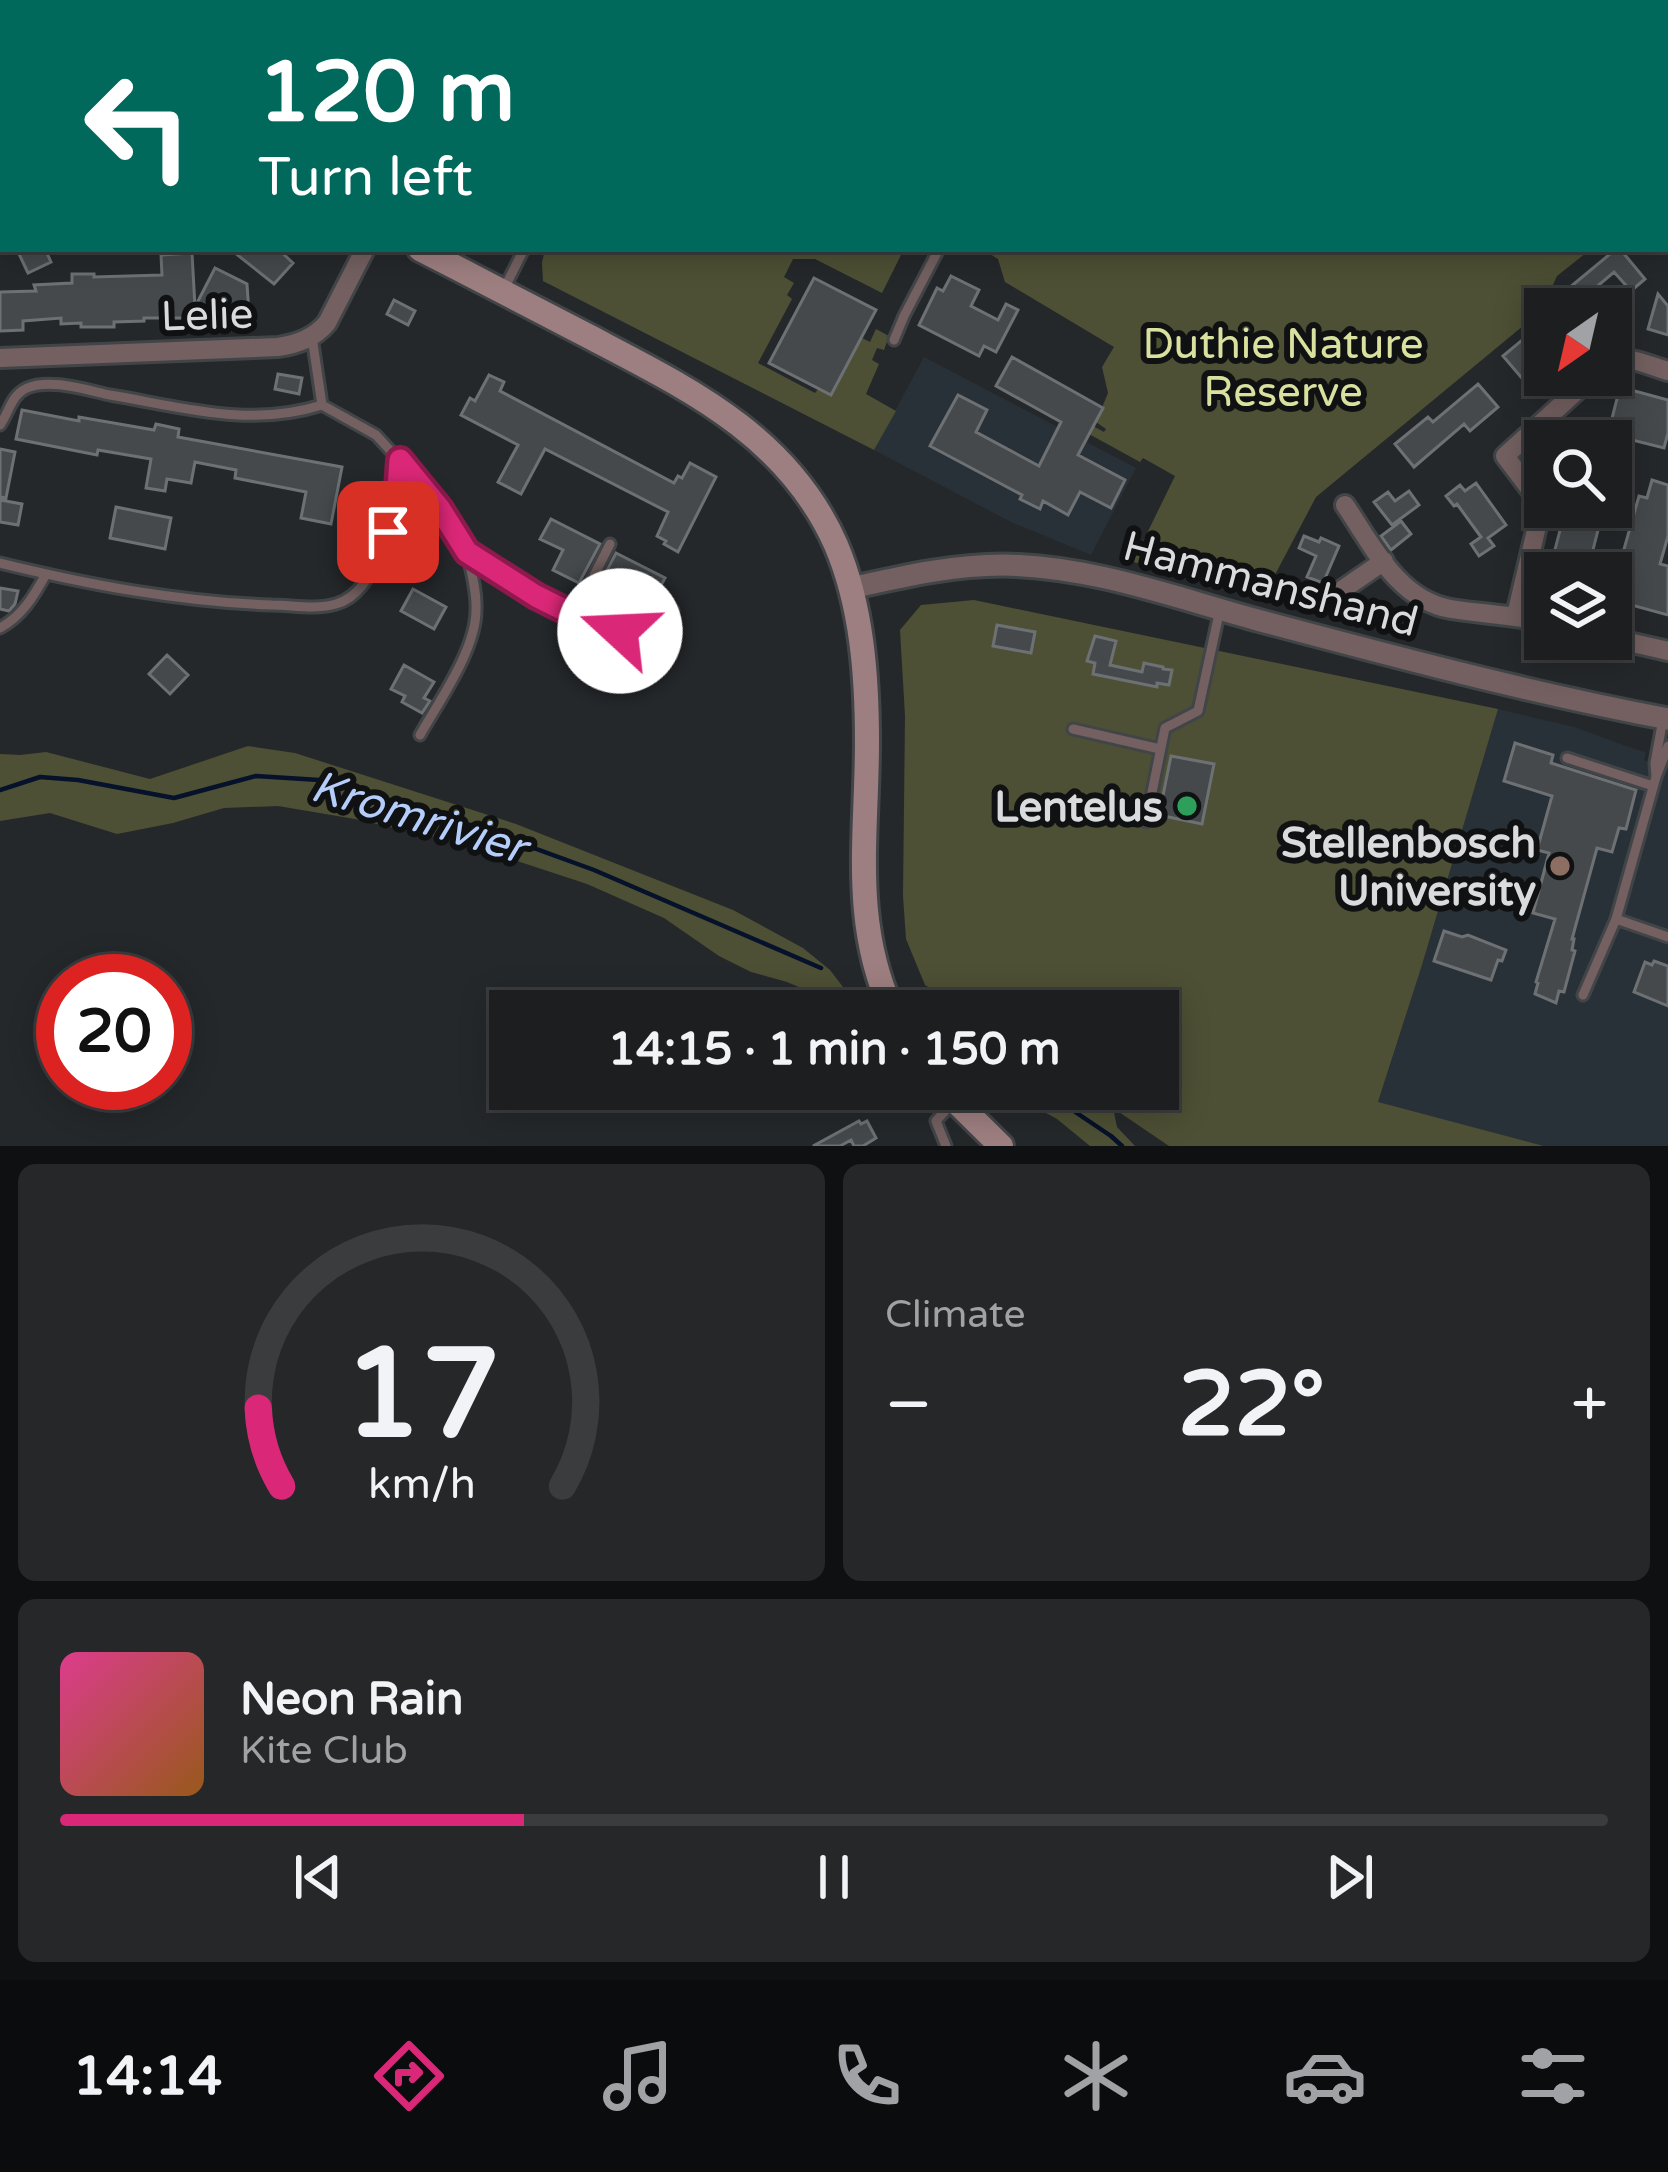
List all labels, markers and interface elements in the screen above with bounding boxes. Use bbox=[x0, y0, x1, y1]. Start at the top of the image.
text: 120 m bbox=[258, 43, 515, 144]
icon: left bbox=[60, 48, 216, 204]
text: Turn left bbox=[258, 145, 473, 210]
street label: Lelie bbox=[160, 288, 254, 343]
north arrow bbox=[1524, 288, 1632, 396]
map controls bbox=[1524, 288, 1632, 660]
park label: Duthie Nature Reserve bbox=[1142, 319, 1424, 418]
button: search bbox=[1524, 420, 1632, 528]
pin bbox=[337, 481, 439, 583]
icon: arrive bbox=[355, 499, 421, 565]
street label: Hammanshand bbox=[1118, 521, 1424, 648]
button: layers bbox=[1524, 552, 1632, 660]
position arrow bbox=[557, 568, 683, 694]
water label: Kromrivier bbox=[305, 760, 538, 878]
place label: Lentelus bbox=[994, 782, 1163, 833]
marker: Lentelus bbox=[1174, 793, 1200, 819]
place label: Stellenbosch University bbox=[1281, 818, 1536, 917]
marker: Stellenbosch University bbox=[1547, 853, 1573, 879]
speed limit sign: 20 bbox=[36, 954, 192, 1110]
text: 14:15 · 1 min · 150 m bbox=[608, 1023, 1060, 1077]
text: Climate bbox=[885, 1291, 1025, 1338]
text: 17 bbox=[343, 1320, 500, 1471]
text: 22° bbox=[1178, 1351, 1325, 1460]
text: − bbox=[885, 1365, 932, 1445]
text: + bbox=[1571, 1365, 1608, 1445]
text: km/h bbox=[368, 1458, 475, 1509]
text: Neon Rain bbox=[240, 1673, 463, 1727]
text: Kite Club bbox=[240, 1727, 408, 1774]
icon: previous bbox=[285, 1844, 351, 1910]
icon: pause bbox=[801, 1844, 867, 1910]
icon: next bbox=[1317, 1844, 1383, 1910]
icon: directions bbox=[367, 2034, 451, 2118]
icon: music bbox=[596, 2034, 680, 2118]
icon: phone bbox=[825, 2034, 909, 2118]
icon: climate bbox=[1054, 2034, 1138, 2118]
icon: car bbox=[1283, 2034, 1367, 2118]
icon: filters bbox=[1511, 2034, 1595, 2118]
text: 14:14 bbox=[72, 2044, 222, 2109]

